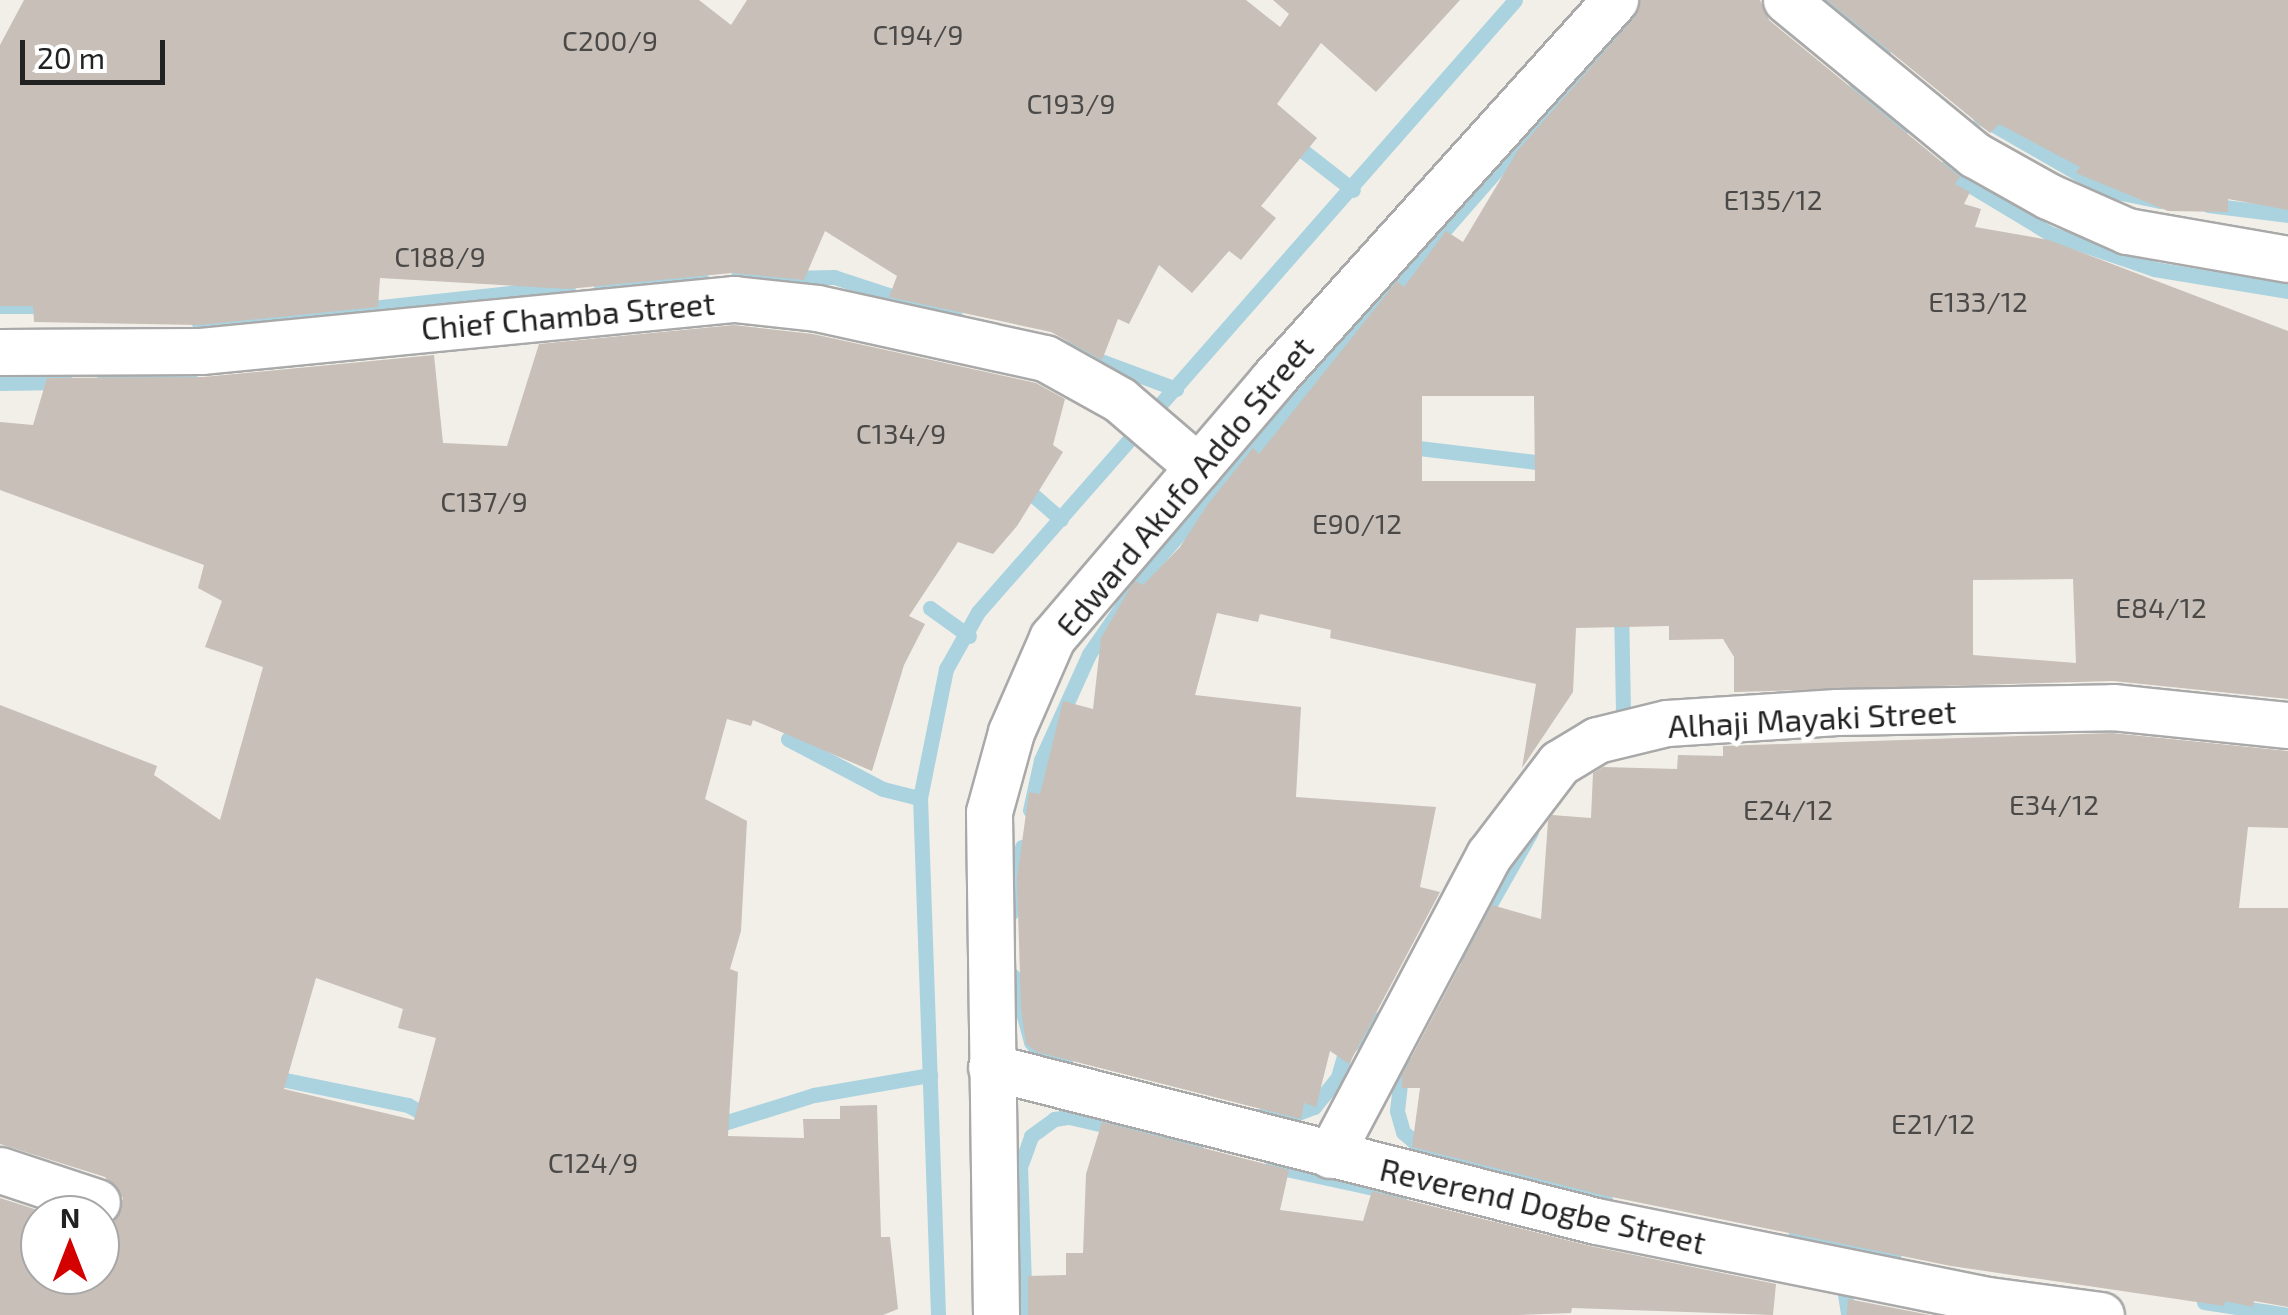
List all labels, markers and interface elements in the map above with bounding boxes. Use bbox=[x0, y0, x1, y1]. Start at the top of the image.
house number: C194/9 bbox=[873, 17, 963, 51]
scale bar bbox=[25, 20, 170, 82]
house number: C200/9 bbox=[562, 23, 658, 57]
text: 20 m bbox=[37, 39, 105, 75]
house number: C193/9 bbox=[1026, 86, 1116, 120]
house number: E135/12 bbox=[1724, 182, 1822, 216]
house number: C188/9 bbox=[394, 239, 486, 273]
street label: Chief Chamba Street bbox=[419, 283, 717, 347]
house number: E133/12 bbox=[1928, 284, 2028, 318]
street label: Edward Akufo Addo Street bbox=[1047, 328, 1321, 644]
house number: C134/9 bbox=[856, 416, 946, 450]
house number: C137/9 bbox=[440, 484, 528, 518]
house number: E90/12 bbox=[1312, 506, 1402, 540]
house number: E84/12 bbox=[2115, 590, 2207, 624]
street label: Alhaji Mayaki Street bbox=[1667, 691, 1957, 745]
house number: E34/12 bbox=[2009, 787, 2099, 821]
house number: E24/12 bbox=[1743, 792, 1833, 826]
house number: E21/12 bbox=[1891, 1106, 1975, 1140]
house number: C124/9 bbox=[548, 1145, 638, 1179]
street label: Reverend Dogbe Street bbox=[1376, 1149, 1710, 1261]
north arrow bbox=[20, 1195, 120, 1295]
text: N bbox=[60, 1200, 80, 1234]

